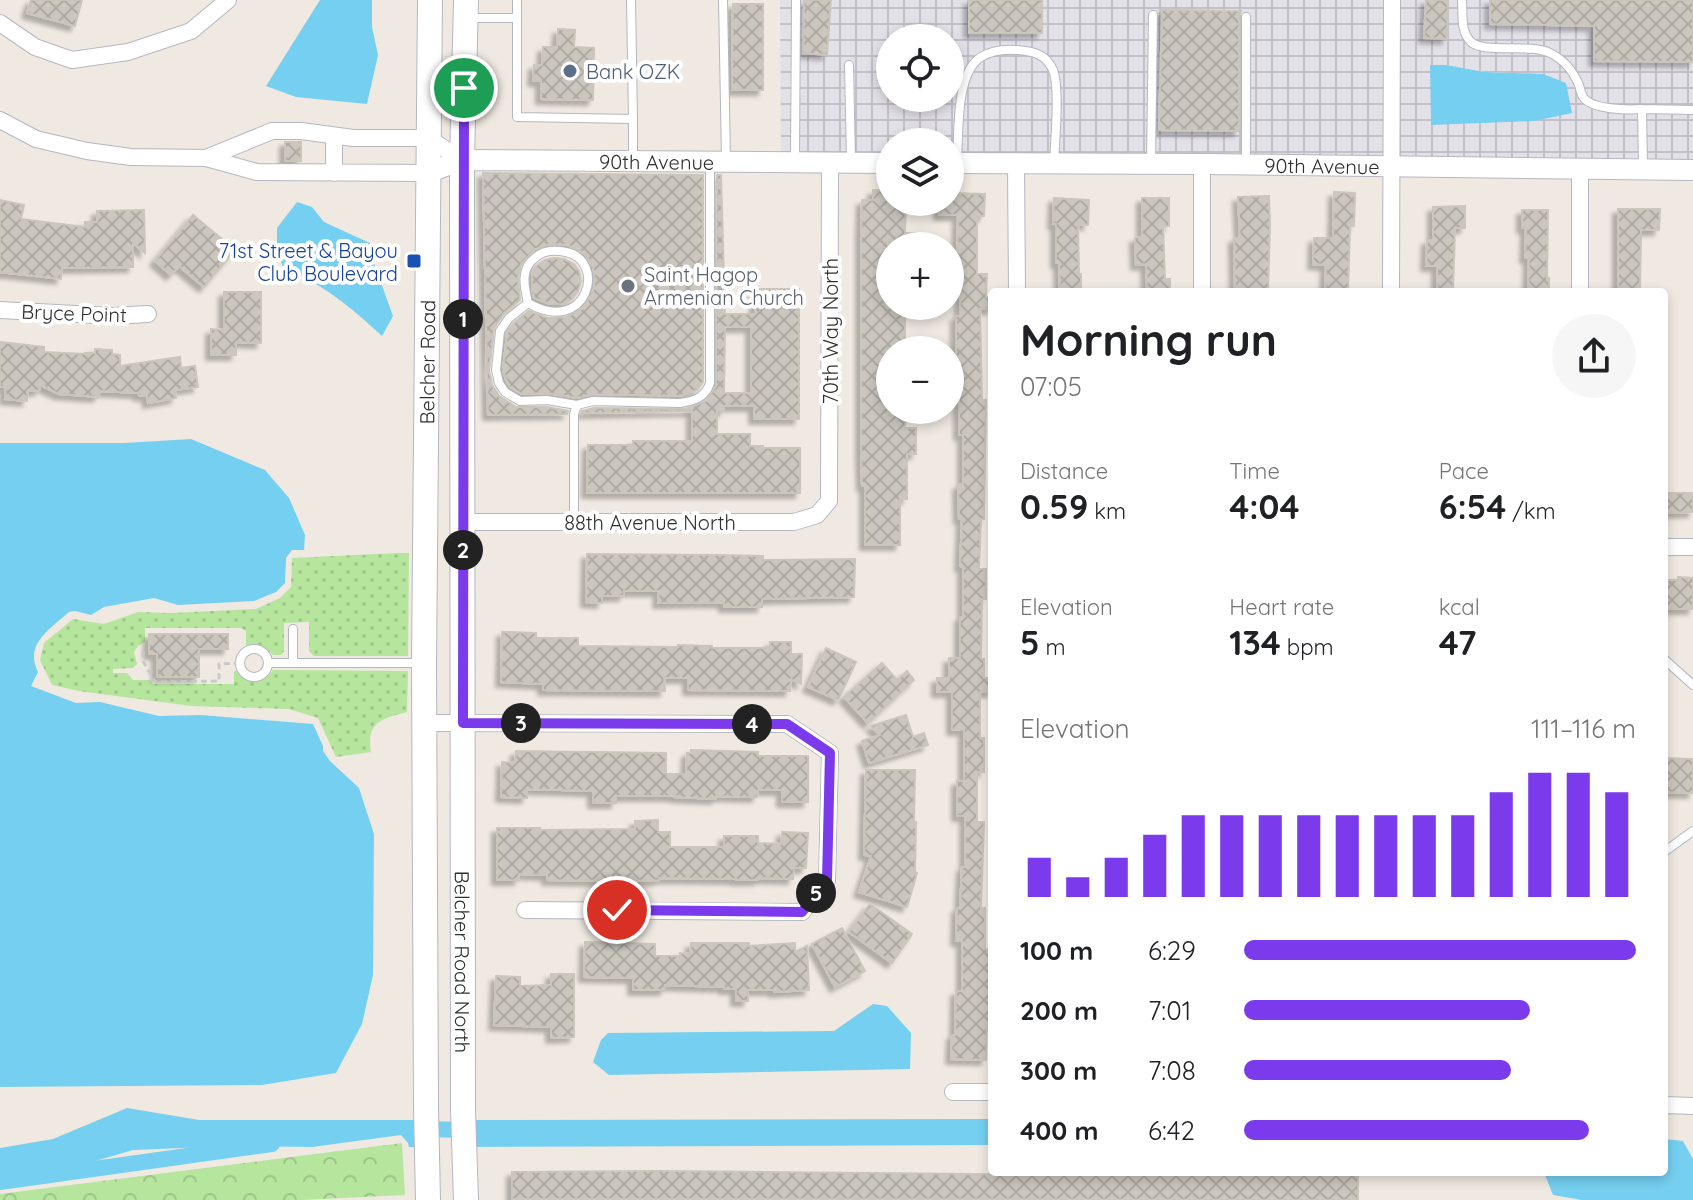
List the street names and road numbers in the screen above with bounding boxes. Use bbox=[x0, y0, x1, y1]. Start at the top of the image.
street label: 90th Avenue bbox=[599, 148, 714, 174]
street label: 90th Avenue bbox=[1264, 152, 1380, 179]
street label: 70th Way North bbox=[818, 258, 843, 404]
street label: Bryce Point bbox=[21, 299, 127, 327]
street label: Belcher Road bbox=[414, 300, 440, 424]
street label: 88th Avenue North bbox=[564, 510, 736, 535]
street label: Belcher Road North bbox=[450, 871, 475, 1053]

